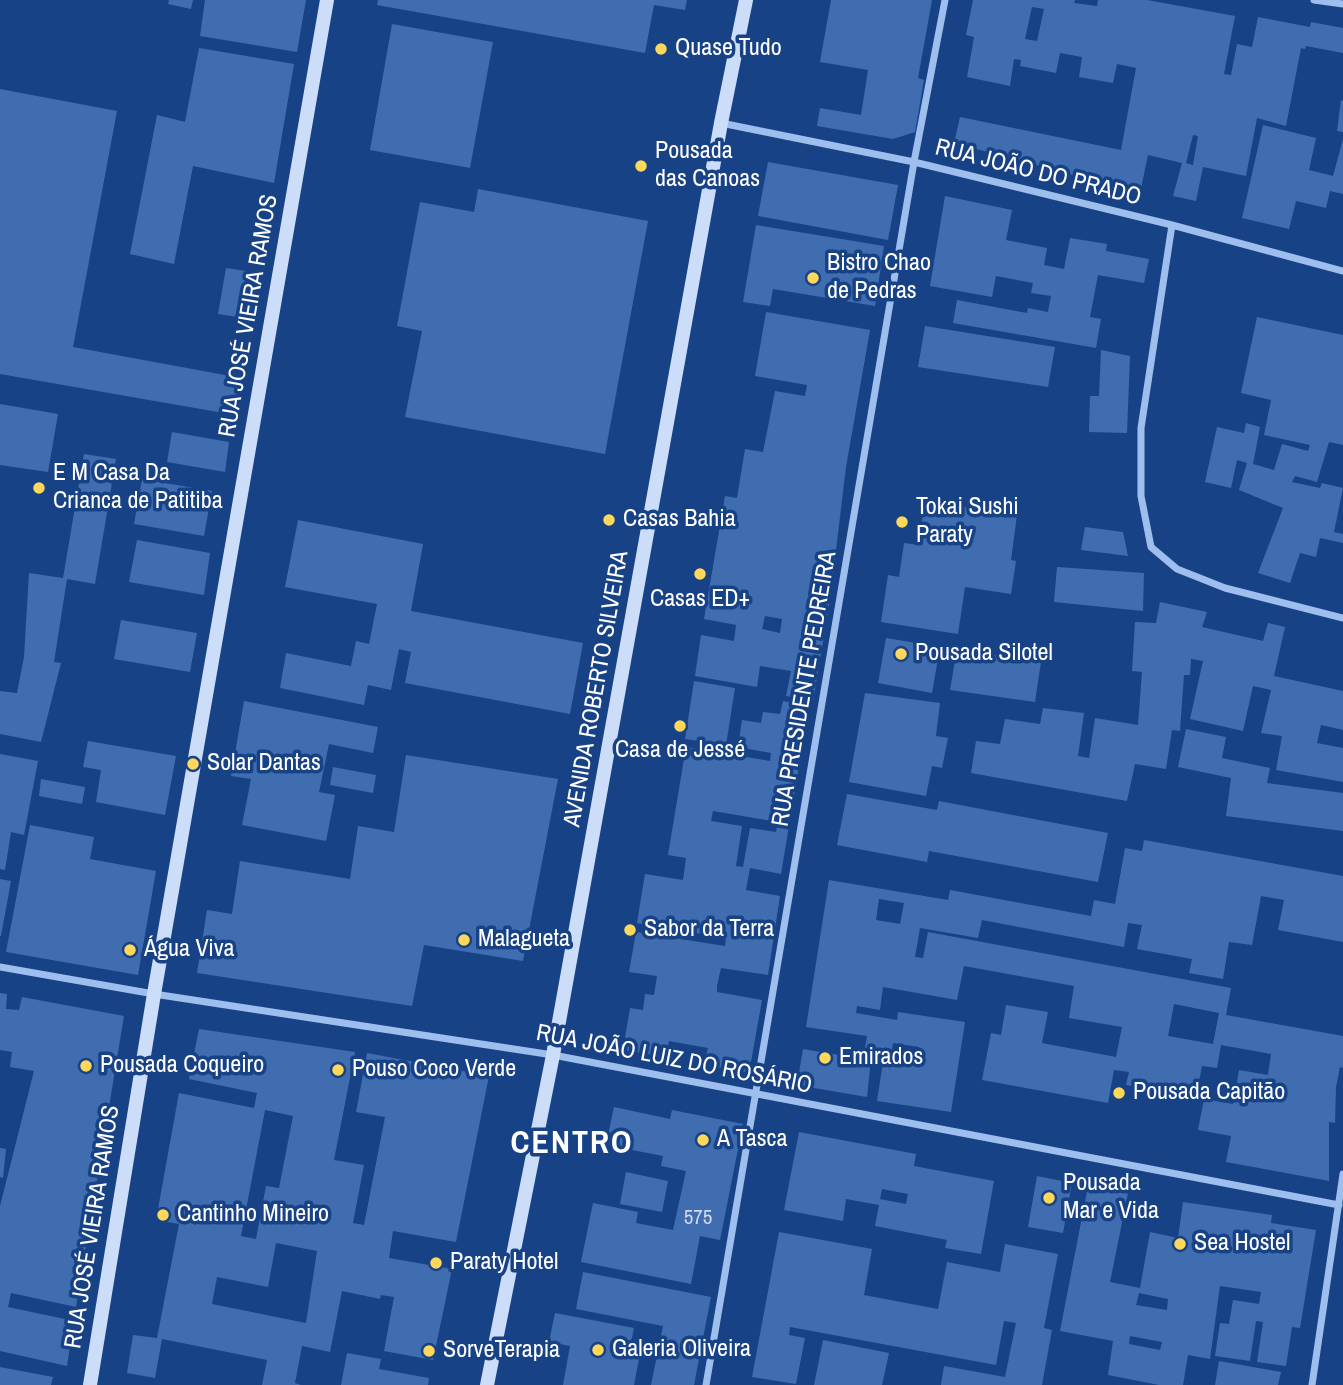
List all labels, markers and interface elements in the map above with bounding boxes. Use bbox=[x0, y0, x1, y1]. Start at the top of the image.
place label: Quase Tudo bbox=[675, 35, 782, 63]
marker: Quase Tudo bbox=[653, 41, 669, 57]
street label: RUA JOÃO DO PRADO bbox=[932, 133, 1144, 213]
place label: Pousada das Canoas bbox=[655, 138, 760, 194]
marker: Pousada das Canoas bbox=[633, 158, 649, 174]
street label: RUA JOSÉ VIEIRA RAMOS bbox=[213, 192, 285, 440]
place label: Bistro Chao de Pedras bbox=[827, 250, 931, 306]
marker: Bistro Chao de Pedras bbox=[805, 270, 821, 286]
place label: E M Casa Da Crianca de Patitiba bbox=[53, 460, 223, 516]
marker: E M Casa Da Crianca de Patitiba bbox=[31, 480, 47, 496]
place label: Tokai Sushi Paraty bbox=[916, 494, 1019, 550]
place label: Casas Bahia bbox=[623, 506, 736, 534]
marker: Casas Bahia bbox=[601, 512, 617, 528]
marker: Tokai Sushi Paraty bbox=[894, 514, 910, 530]
street label: AVENIDA ROBERTO SILVEIRA bbox=[559, 549, 635, 829]
street label: RUA PRESIDENTE PEDREIRA bbox=[767, 549, 843, 829]
marker: Casas ED+ bbox=[692, 566, 708, 582]
place label: Casas ED+ bbox=[650, 586, 750, 614]
place label: Pousada Silotel bbox=[915, 640, 1053, 668]
marker: Pousada Silotel bbox=[893, 646, 909, 662]
marker: Casa de Jessé bbox=[672, 718, 688, 734]
place label: Casa de Jessé bbox=[615, 737, 745, 765]
place label: Solar Dantas bbox=[207, 750, 321, 778]
marker: Solar Dantas bbox=[185, 756, 201, 772]
place label: Sabor da Terra bbox=[644, 916, 774, 944]
marker: Sabor da Terra bbox=[622, 922, 638, 938]
place label: Malagueta bbox=[478, 926, 570, 954]
marker: Malagueta bbox=[456, 932, 472, 948]
place label: Água Viva bbox=[144, 936, 234, 964]
marker: Água Viva bbox=[122, 942, 138, 958]
street label: RUA JOÃO LUIZ DO ROSÁRIO bbox=[534, 1019, 814, 1101]
place label: Emirados bbox=[839, 1044, 923, 1072]
marker: Emirados bbox=[817, 1050, 833, 1066]
place label: Pousada Coqueiro bbox=[100, 1052, 264, 1080]
place label: Pouso Coco Verde bbox=[352, 1056, 516, 1084]
marker: Pousada Coqueiro bbox=[78, 1058, 94, 1074]
marker: Pouso Coco Verde bbox=[330, 1062, 346, 1078]
place label: Pousada Capitão bbox=[1133, 1079, 1285, 1107]
marker: Pousada Capitão bbox=[1111, 1085, 1127, 1101]
street label: RUA JOSÉ VIEIRA RAMOS bbox=[60, 1103, 126, 1351]
district label: CENTRO bbox=[511, 1125, 633, 1163]
place label: A Tasca bbox=[717, 1126, 787, 1154]
marker: A Tasca bbox=[695, 1132, 711, 1148]
place label: Pousada Mar e Vida bbox=[1063, 1170, 1159, 1226]
marker: Pousada Mar e Vida bbox=[1041, 1190, 1057, 1206]
place label: Cantinho Mineiro bbox=[177, 1201, 329, 1229]
house number: 575 bbox=[684, 1205, 712, 1231]
marker: Cantinho Mineiro bbox=[155, 1207, 171, 1223]
place label: Sea Hostel bbox=[1194, 1230, 1290, 1258]
marker: Sea Hostel bbox=[1172, 1236, 1188, 1252]
place label: Paraty Hotel bbox=[450, 1249, 558, 1277]
marker: Paraty Hotel bbox=[428, 1255, 444, 1271]
place label: Galeria Oliveira bbox=[612, 1336, 751, 1364]
place label: SorveTerapia bbox=[443, 1337, 560, 1365]
marker: Galeria Oliveira bbox=[590, 1342, 606, 1358]
marker: SorveTerapia bbox=[421, 1343, 437, 1359]

